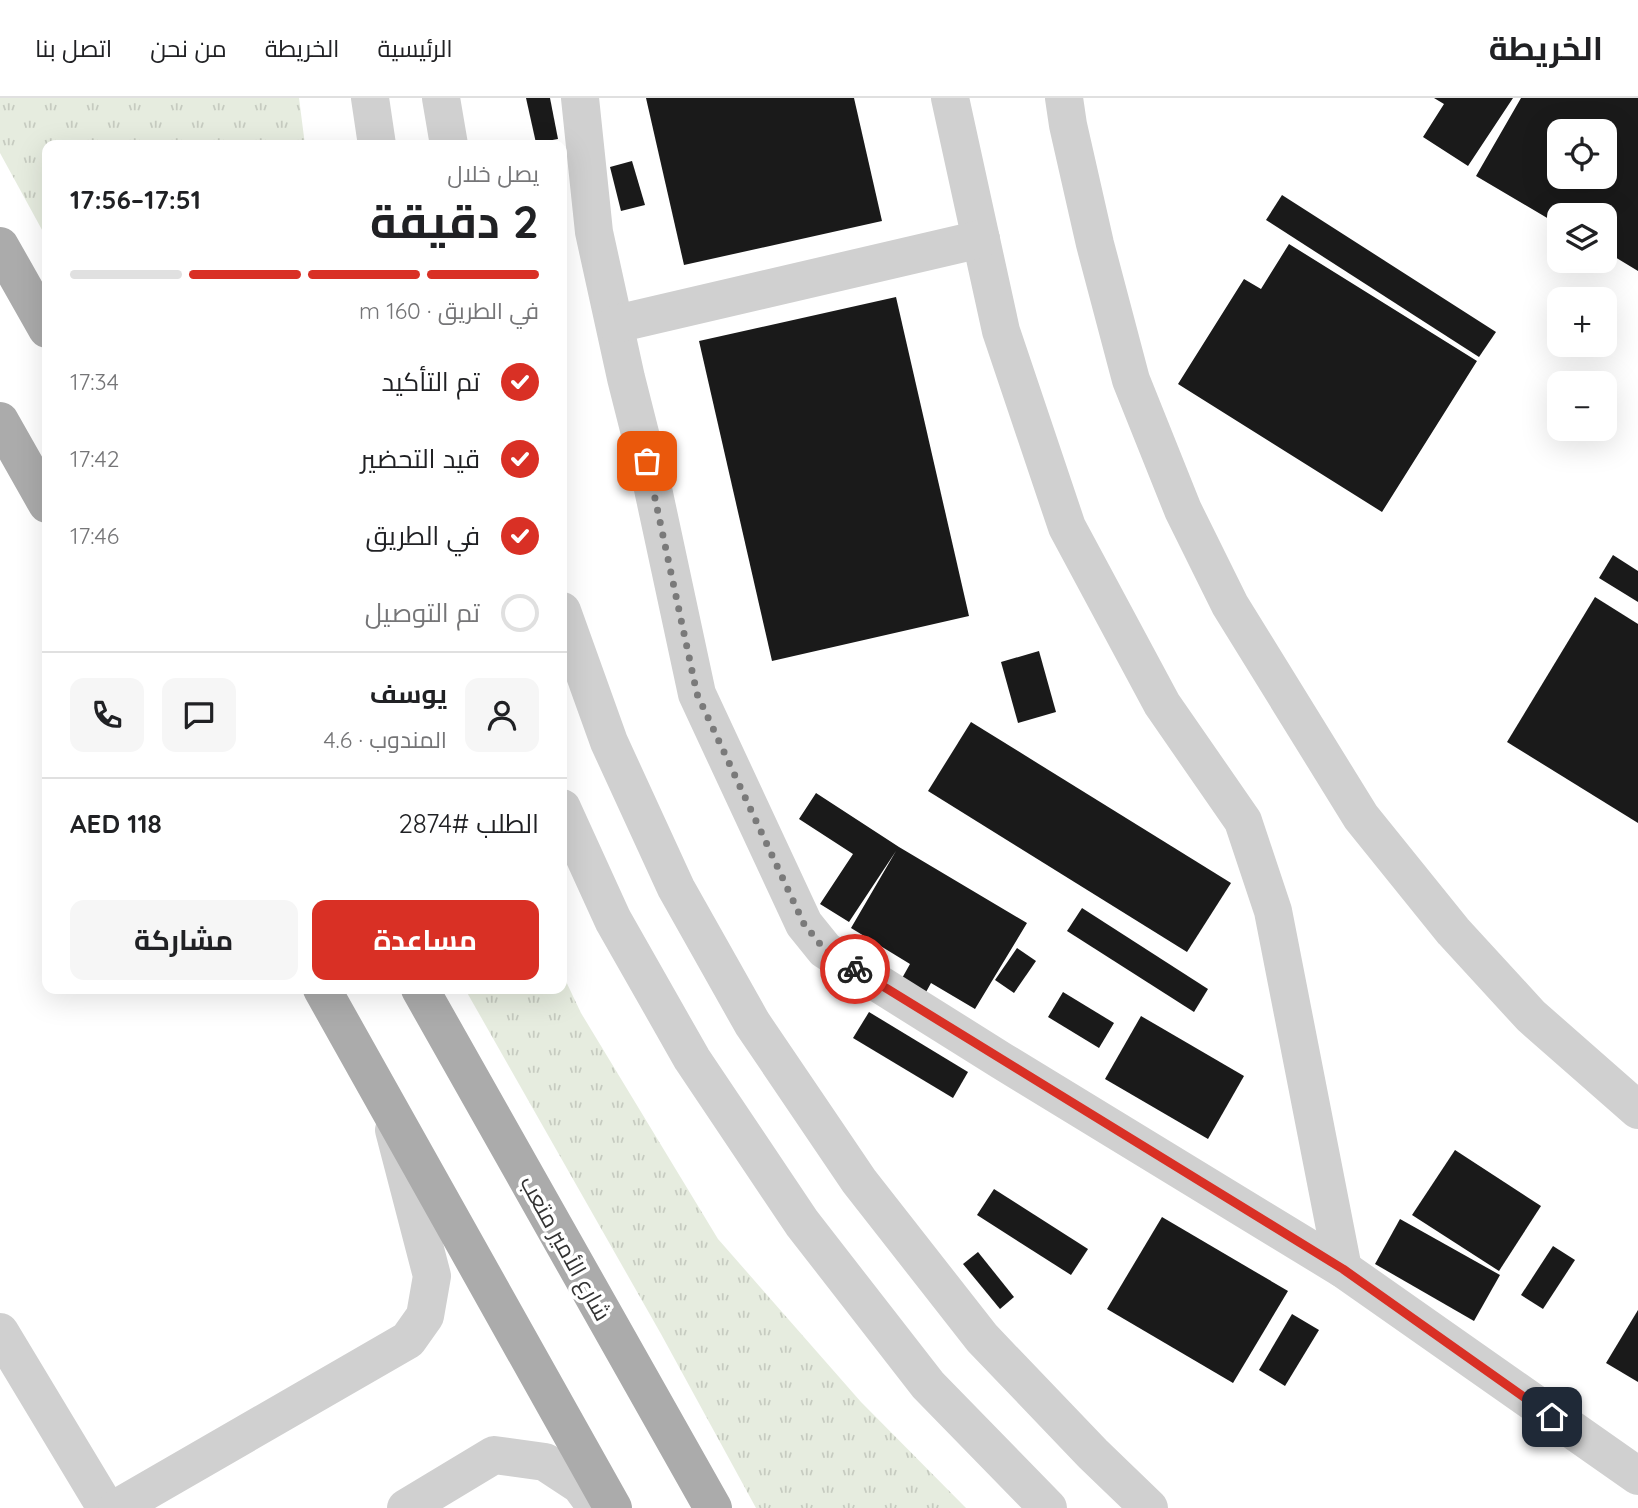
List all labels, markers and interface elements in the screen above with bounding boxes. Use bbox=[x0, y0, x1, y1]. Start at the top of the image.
text: الخريطة bbox=[1489, 27, 1603, 68]
text: اتصل بنا bbox=[35, 33, 112, 63]
text: من نحن bbox=[150, 33, 227, 63]
text: الخريطة bbox=[265, 33, 340, 63]
text: الرئيسية bbox=[378, 33, 453, 63]
map controls bbox=[1547, 119, 1617, 441]
button: locate bbox=[1547, 119, 1617, 189]
text: يصل خلال bbox=[447, 159, 539, 188]
text: 17:51–17:56 bbox=[70, 183, 201, 216]
text: 2 دقيقة bbox=[370, 192, 539, 250]
button: layers bbox=[1547, 203, 1617, 273]
button: + bbox=[1547, 287, 1617, 357]
text: في الطريق · 160 m bbox=[359, 296, 539, 325]
icon: check bbox=[501, 363, 539, 401]
text: تم التأكيد bbox=[382, 365, 480, 398]
text: 17:34 bbox=[70, 367, 119, 396]
button: − bbox=[1547, 371, 1617, 441]
pin bbox=[617, 431, 677, 491]
icon: check bbox=[501, 440, 539, 478]
text: قيد التحضير bbox=[360, 442, 480, 475]
icon: bag bbox=[628, 442, 666, 480]
text: 17:42 bbox=[70, 444, 119, 473]
icon: check bbox=[501, 517, 539, 555]
text: في الطريق bbox=[366, 519, 480, 552]
text: 17:46 bbox=[70, 521, 119, 550]
text: تم التوصيل bbox=[365, 596, 480, 629]
text: يوسف bbox=[370, 677, 447, 710]
button: phone bbox=[70, 678, 144, 752]
button: chat bbox=[162, 678, 236, 752]
button: person bbox=[465, 678, 539, 752]
text: المندوب · 4.6 bbox=[323, 725, 447, 754]
text: AED 118 bbox=[70, 807, 162, 840]
text: الطلب #2874 bbox=[398, 807, 539, 840]
button: مشاركة bbox=[70, 900, 298, 980]
button: مساعدة bbox=[312, 900, 539, 980]
courier bbox=[820, 934, 890, 1004]
icon: bike bbox=[836, 950, 874, 988]
street label: شارع الأمير متعب bbox=[512, 1170, 618, 1327]
pin bbox=[1522, 1387, 1582, 1447]
icon: home bbox=[1533, 1398, 1571, 1436]

